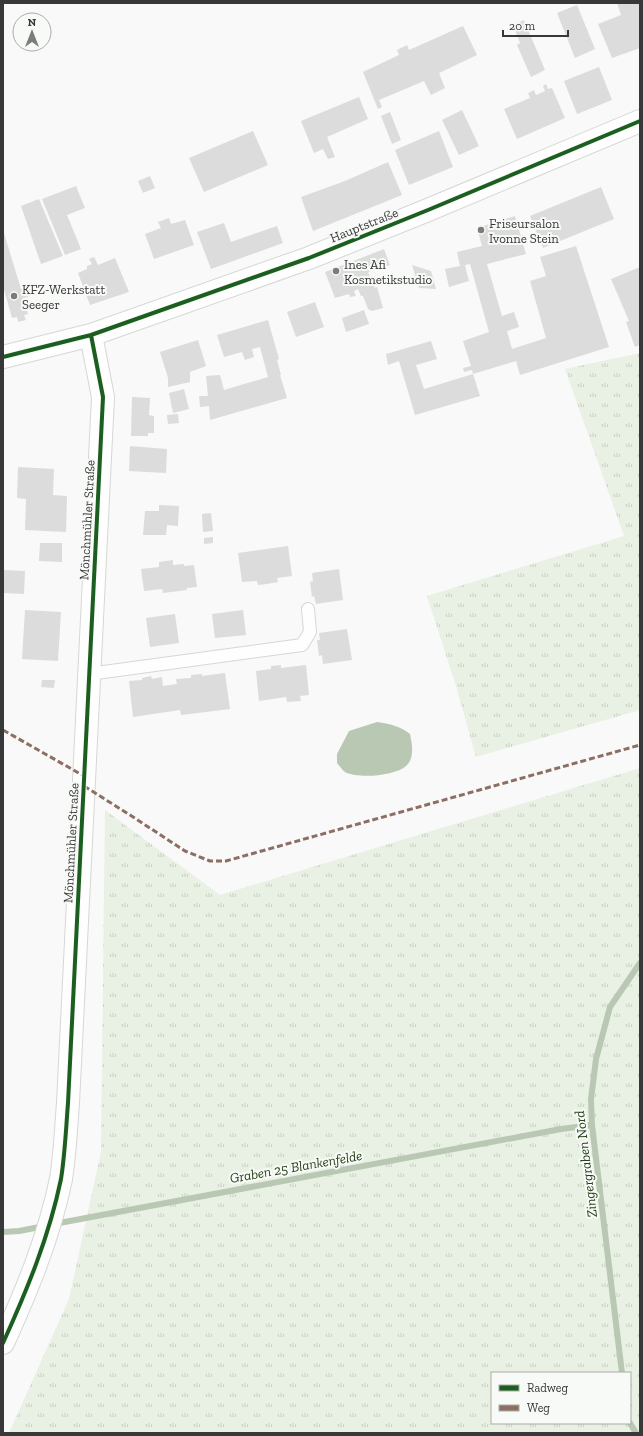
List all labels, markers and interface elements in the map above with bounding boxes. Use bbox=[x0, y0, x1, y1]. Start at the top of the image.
north arrow bbox=[12, 12, 52, 52]
scale bar bbox=[503, 12, 568, 38]
text: N bbox=[28, 16, 37, 29]
text: 20 m bbox=[509, 19, 536, 33]
street label: Hauptstraße bbox=[328, 205, 400, 245]
place label: Friseursalon Ivonne Stein bbox=[489, 216, 560, 246]
marker: Friseursalon Ivonne Stein bbox=[476, 225, 486, 235]
place label: Ines Afi Kosmetikstudio bbox=[344, 257, 433, 287]
marker: Ines Afi Kosmetikstudio bbox=[331, 266, 341, 276]
place label: KFZ-Werkstatt Seeger bbox=[22, 282, 105, 312]
marker: KFZ-Werkstatt Seeger bbox=[9, 291, 19, 301]
street label: Mönchmühler Straße bbox=[76, 460, 98, 580]
street label: Mönchmühler Straße bbox=[60, 783, 82, 903]
water label: Zingergraben Nord bbox=[571, 1110, 601, 1218]
water label: Graben 25 Blankenfelde bbox=[228, 1147, 364, 1187]
legend bbox=[491, 1372, 631, 1424]
text: Radweg bbox=[527, 1381, 568, 1395]
text: Weg bbox=[527, 1401, 550, 1415]

